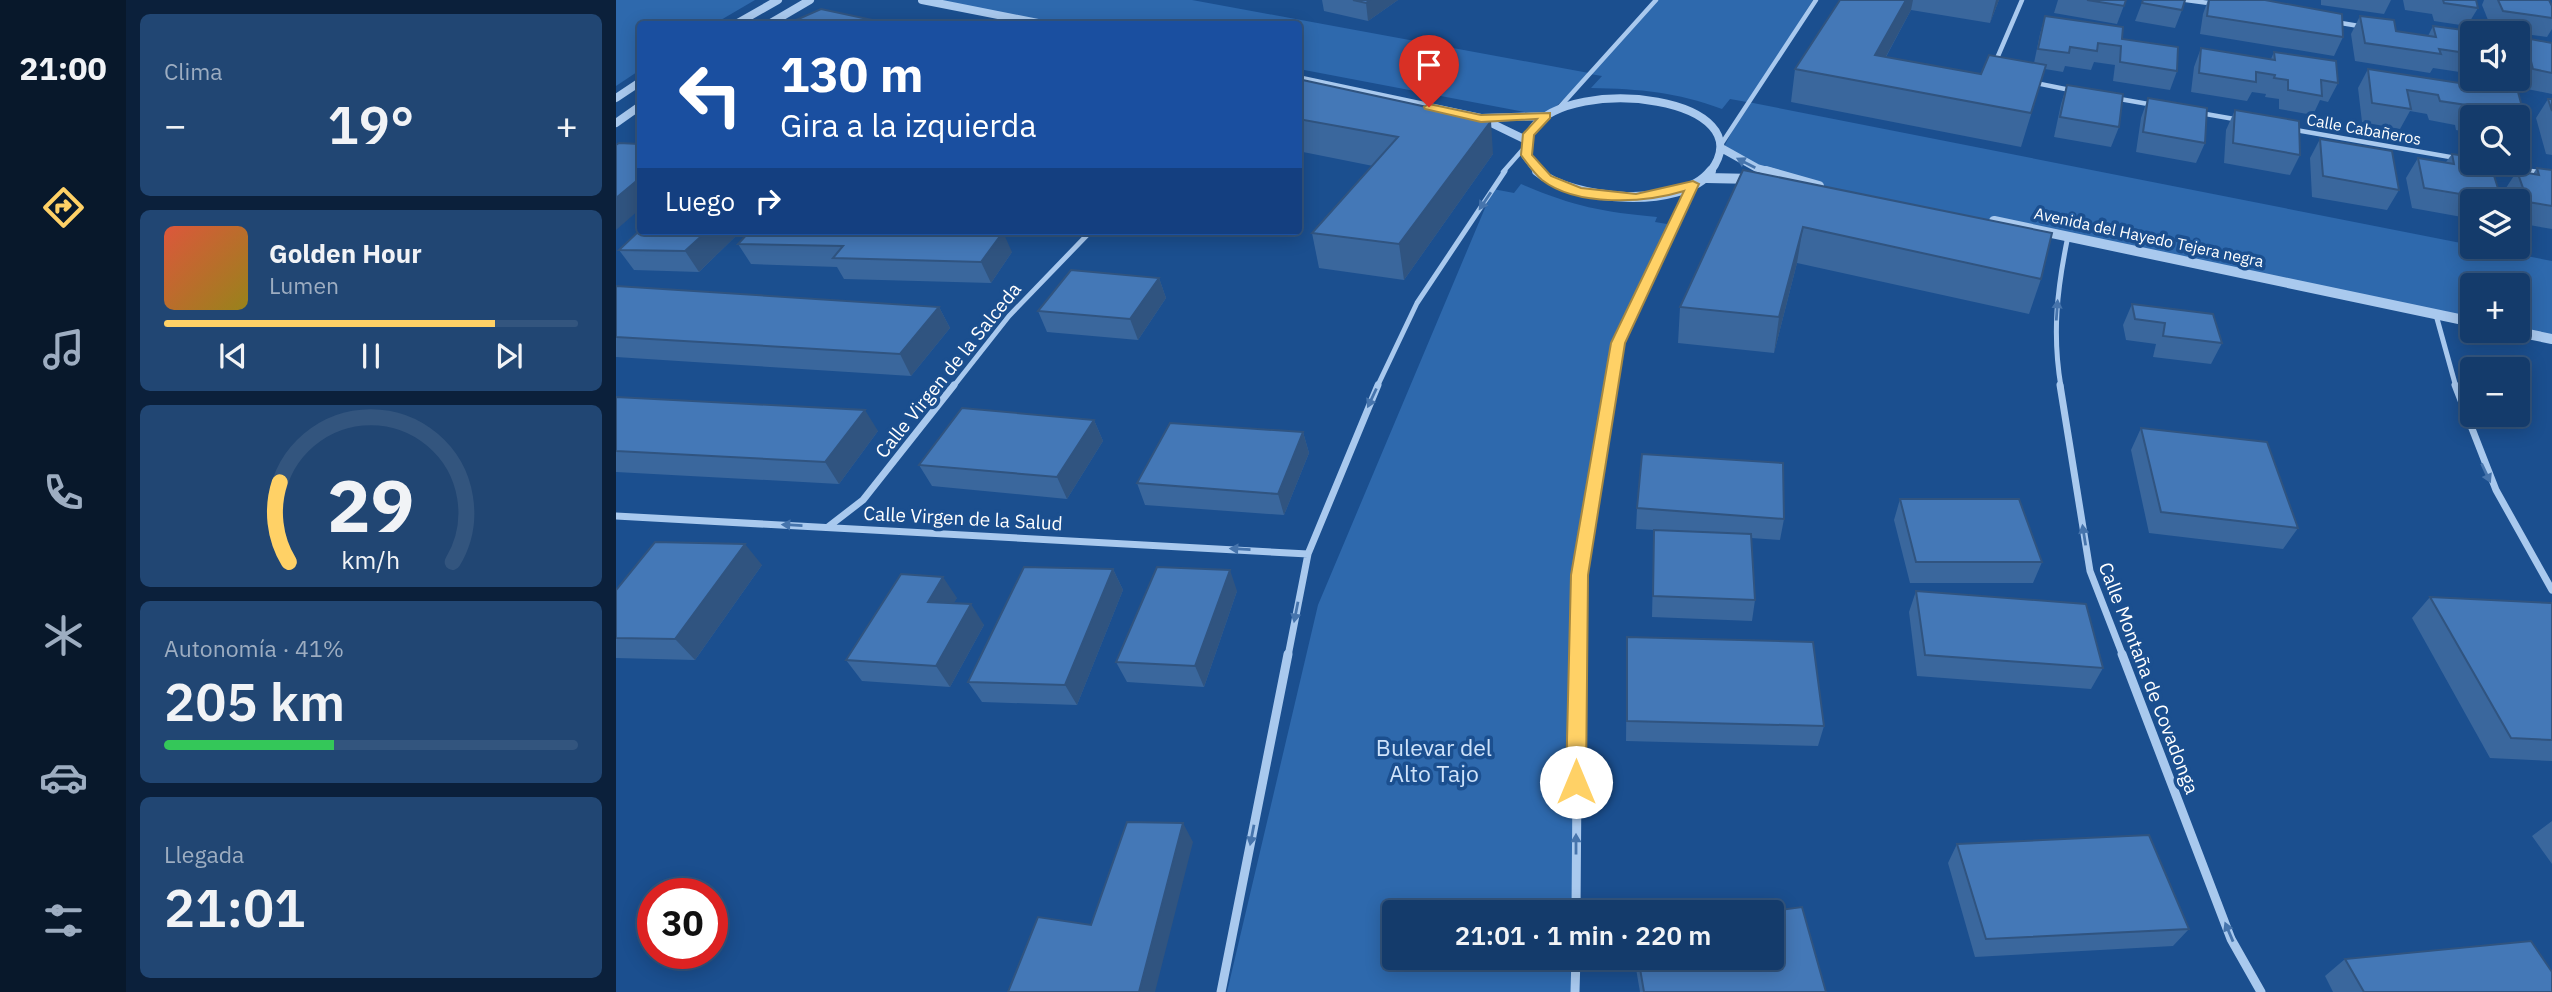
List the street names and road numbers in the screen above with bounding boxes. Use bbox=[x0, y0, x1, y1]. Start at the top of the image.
street label: Calle Cabañeros bbox=[2305, 109, 2423, 149]
street label: Avenida del Hayedo Tejera negra bbox=[2032, 203, 2266, 271]
street label: Calle Virgen de la Salceda bbox=[870, 277, 1026, 463]
street label: Calle Virgen de la Salud bbox=[863, 501, 1063, 535]
street label: Calle Montaña de Covadonga bbox=[2094, 559, 2204, 797]

